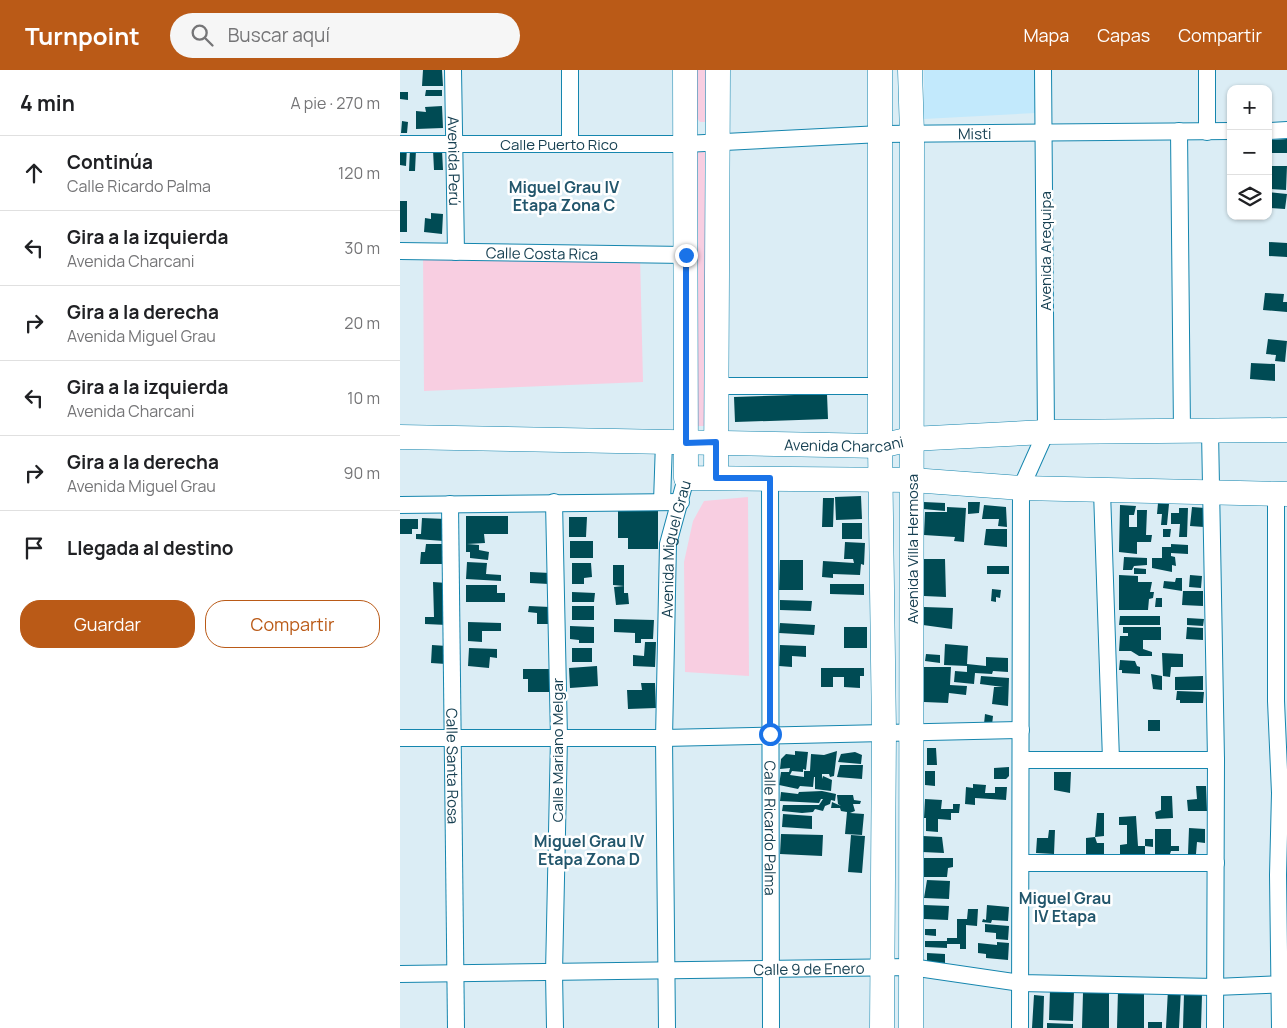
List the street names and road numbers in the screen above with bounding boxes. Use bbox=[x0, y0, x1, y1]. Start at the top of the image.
street label: Avenida Perú bbox=[443, 116, 466, 206]
street label: Misti bbox=[958, 123, 992, 144]
street label: Calle Puerto Rico bbox=[500, 134, 618, 155]
street label: Avenida Arequipa bbox=[1035, 191, 1056, 311]
street label: Calle Costa Rica bbox=[486, 242, 598, 264]
street label: Avenida Charcani bbox=[784, 431, 906, 457]
street label: Avenida Villa Hermosa bbox=[902, 474, 923, 624]
street label: Avenida Miguel Grau bbox=[656, 478, 695, 618]
street label: Calle Mariano Melgar bbox=[547, 677, 568, 822]
street label: Calle Santa Rosa bbox=[442, 708, 464, 824]
street label: Calle Ricardo Palma bbox=[760, 760, 781, 896]
street label: Calle 9 de Enero bbox=[753, 957, 865, 980]

